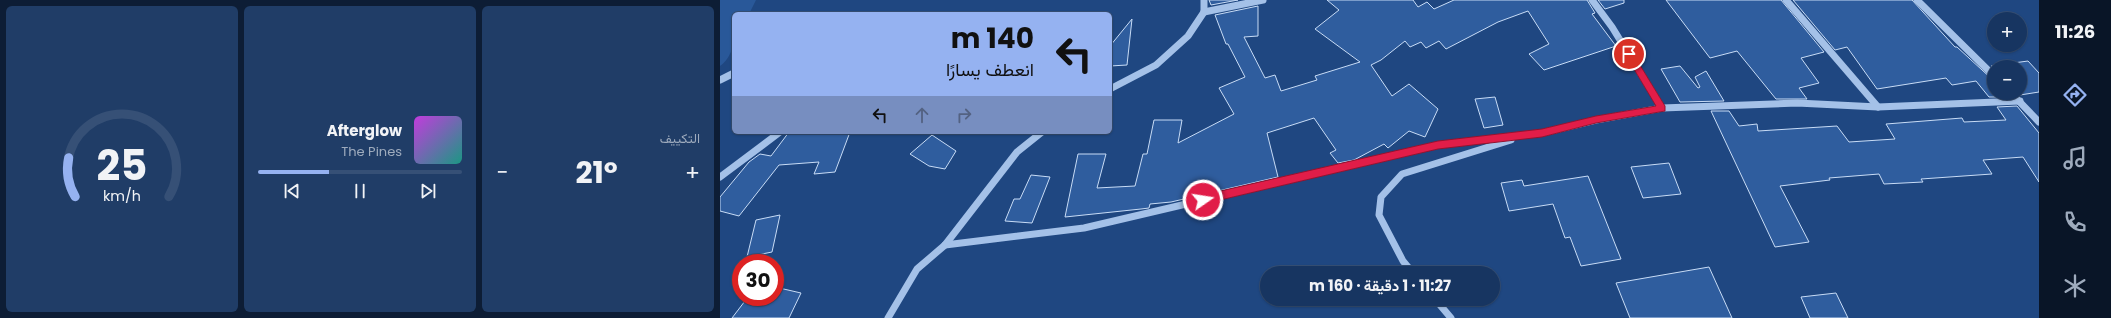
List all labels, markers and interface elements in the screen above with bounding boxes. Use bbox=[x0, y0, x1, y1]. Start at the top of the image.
map controls bbox=[1987, 12, 2027, 100]
button: + bbox=[1987, 12, 2027, 52]
text: 140 m bbox=[951, 19, 1034, 58]
text: 11:26 bbox=[2055, 19, 2095, 44]
icon: left bbox=[1048, 28, 1100, 80]
pin bbox=[1612, 37, 1646, 71]
icon: arrive bbox=[1618, 43, 1640, 65]
text: انعطف يسارًا bbox=[946, 57, 1034, 82]
button: − bbox=[1987, 60, 2027, 100]
icon: directions bbox=[2061, 81, 2089, 109]
icon: left bbox=[869, 104, 891, 126]
icon: ahead bbox=[911, 104, 933, 126]
icon: right bbox=[953, 104, 975, 126]
text: Afterglow bbox=[327, 120, 402, 141]
text: التكييف bbox=[660, 129, 700, 148]
text: 25 bbox=[97, 136, 147, 195]
text: The Pines bbox=[341, 142, 402, 161]
icon: music bbox=[2061, 144, 2089, 172]
text: 21° bbox=[575, 151, 618, 194]
text: − bbox=[496, 157, 508, 188]
text: + bbox=[685, 157, 700, 188]
position arrow bbox=[1182, 179, 1224, 221]
icon: previous bbox=[281, 180, 303, 202]
icon: pause bbox=[349, 180, 371, 202]
icon: next bbox=[417, 180, 439, 202]
text: km/h bbox=[103, 186, 141, 206]
icon: phone bbox=[2061, 208, 2089, 236]
speed limit sign: 30 bbox=[732, 254, 784, 306]
icon: climate bbox=[2061, 272, 2089, 300]
text: 11:27 · 1 دقيقة · 160 m bbox=[1309, 275, 1451, 296]

